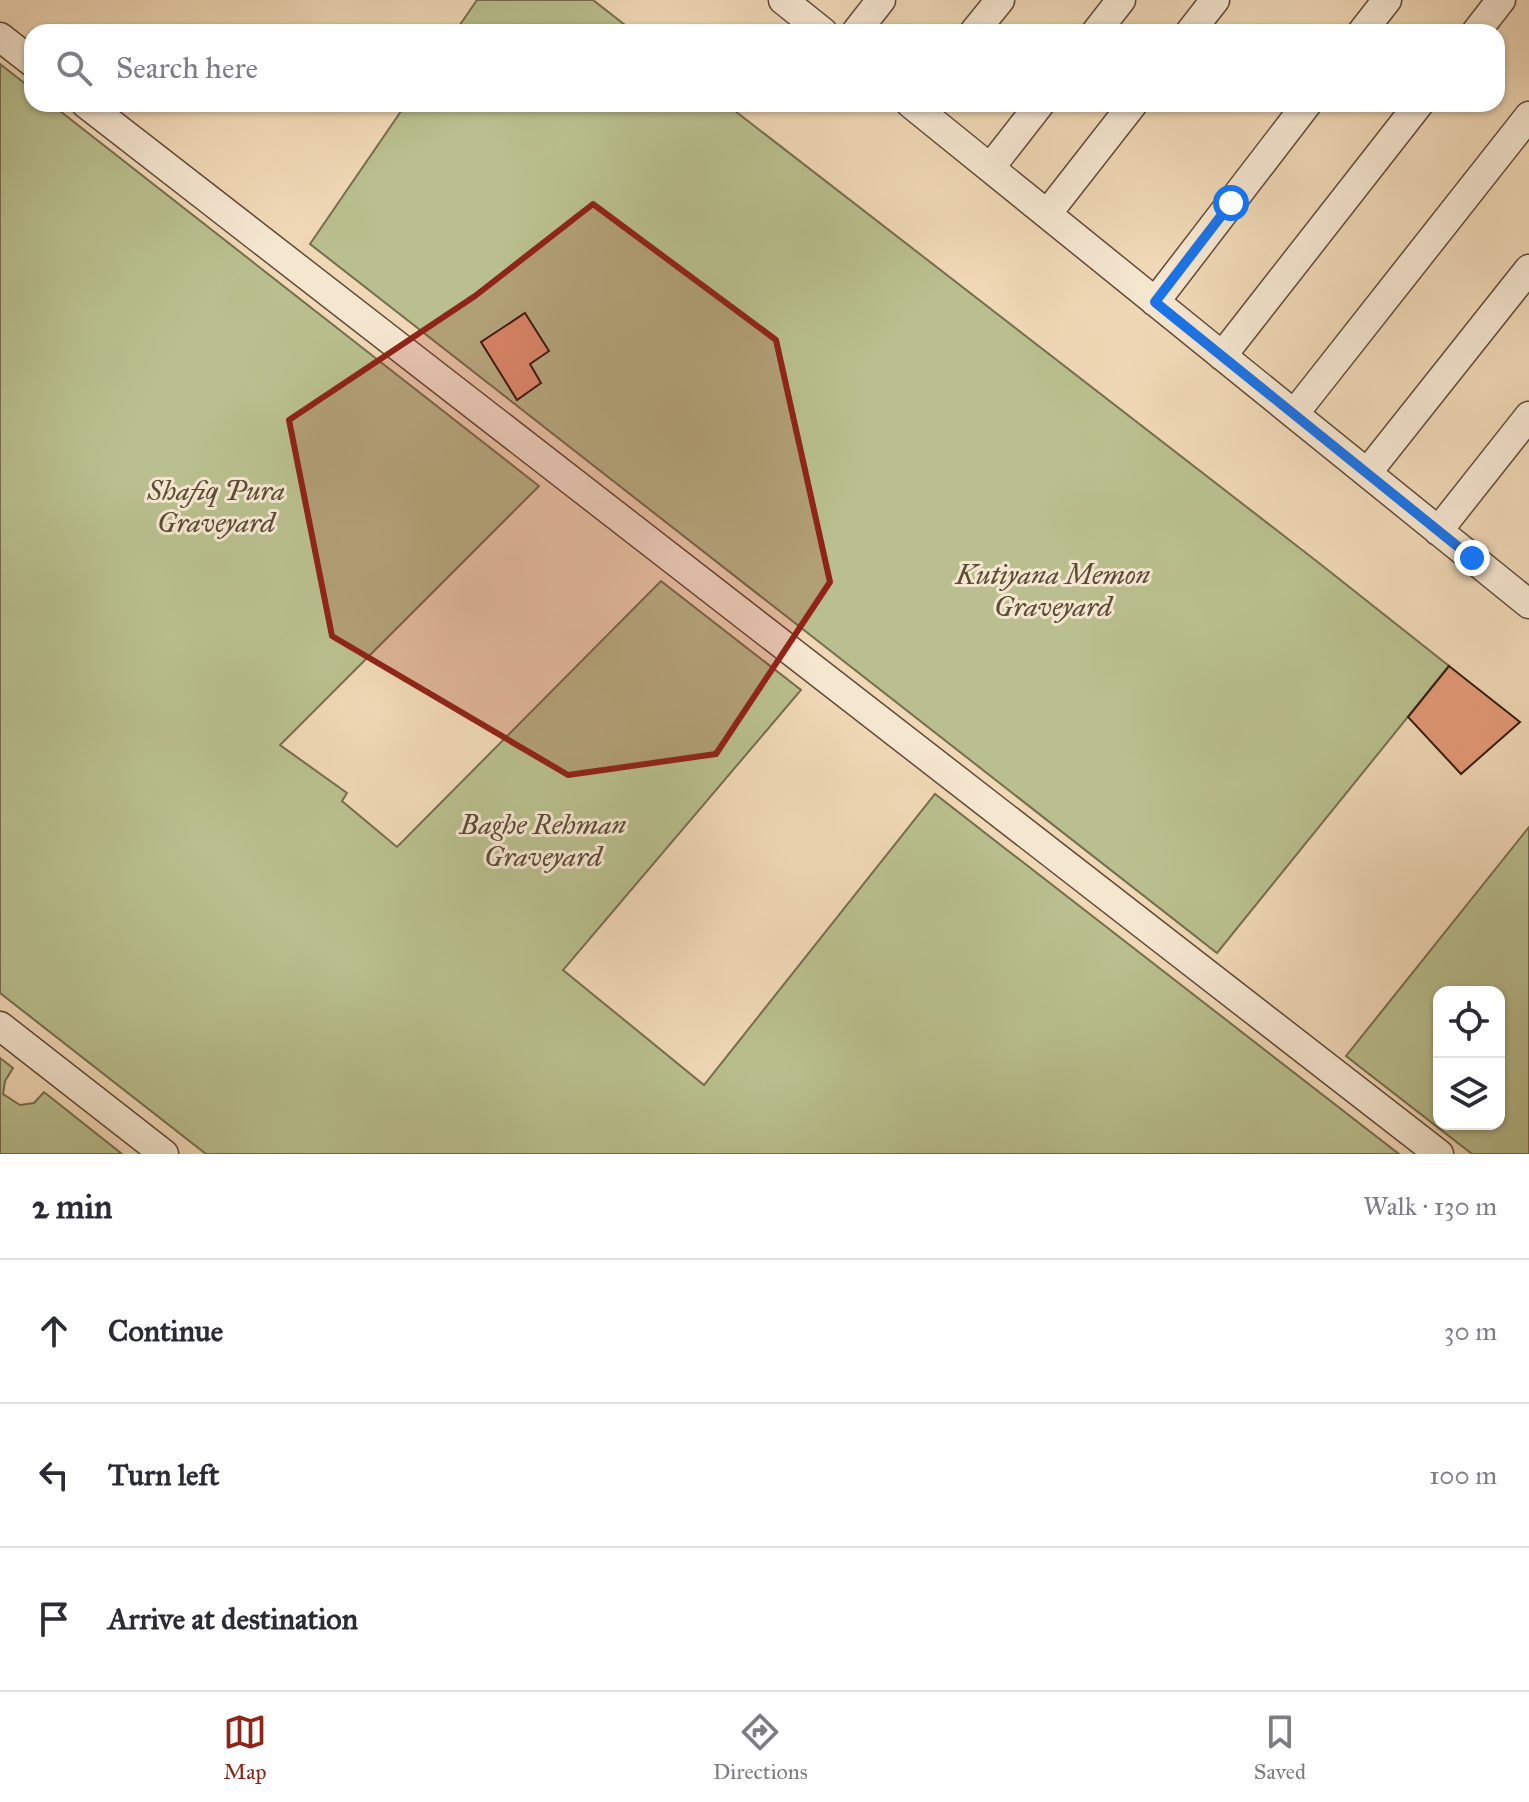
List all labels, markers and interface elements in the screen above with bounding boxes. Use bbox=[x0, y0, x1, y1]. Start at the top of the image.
search box bbox=[24, 24, 1505, 112]
icon: search bbox=[52, 46, 96, 90]
text: Search here bbox=[116, 50, 258, 86]
route start bbox=[1213, 185, 1249, 221]
park label: Shafiq Pura Graveyard bbox=[146, 473, 285, 540]
route end bbox=[1454, 540, 1490, 576]
park label: Kutiyana Memon Graveyard bbox=[954, 557, 1151, 624]
park label: Baghe Rehman Graveyard bbox=[458, 807, 627, 874]
map controls bbox=[1433, 986, 1505, 1130]
button: locate bbox=[1433, 986, 1505, 1058]
button: layers bbox=[1433, 1058, 1505, 1130]
text: 2 min bbox=[32, 1186, 112, 1227]
text: Walk · 130 m bbox=[1363, 1190, 1497, 1222]
icon: ahead bbox=[32, 1309, 76, 1353]
text: Continue bbox=[108, 1313, 223, 1349]
text: 30 m bbox=[1444, 1315, 1497, 1347]
icon: left bbox=[32, 1453, 76, 1497]
text: Turn left bbox=[108, 1457, 219, 1493]
text: 100 m bbox=[1429, 1459, 1497, 1491]
icon: arrive bbox=[32, 1597, 76, 1641]
text: Arrive at destination bbox=[108, 1601, 358, 1637]
tab: Map bbox=[223, 1710, 267, 1785]
tab: Directions bbox=[713, 1710, 808, 1785]
tab: Saved bbox=[1254, 1710, 1306, 1785]

